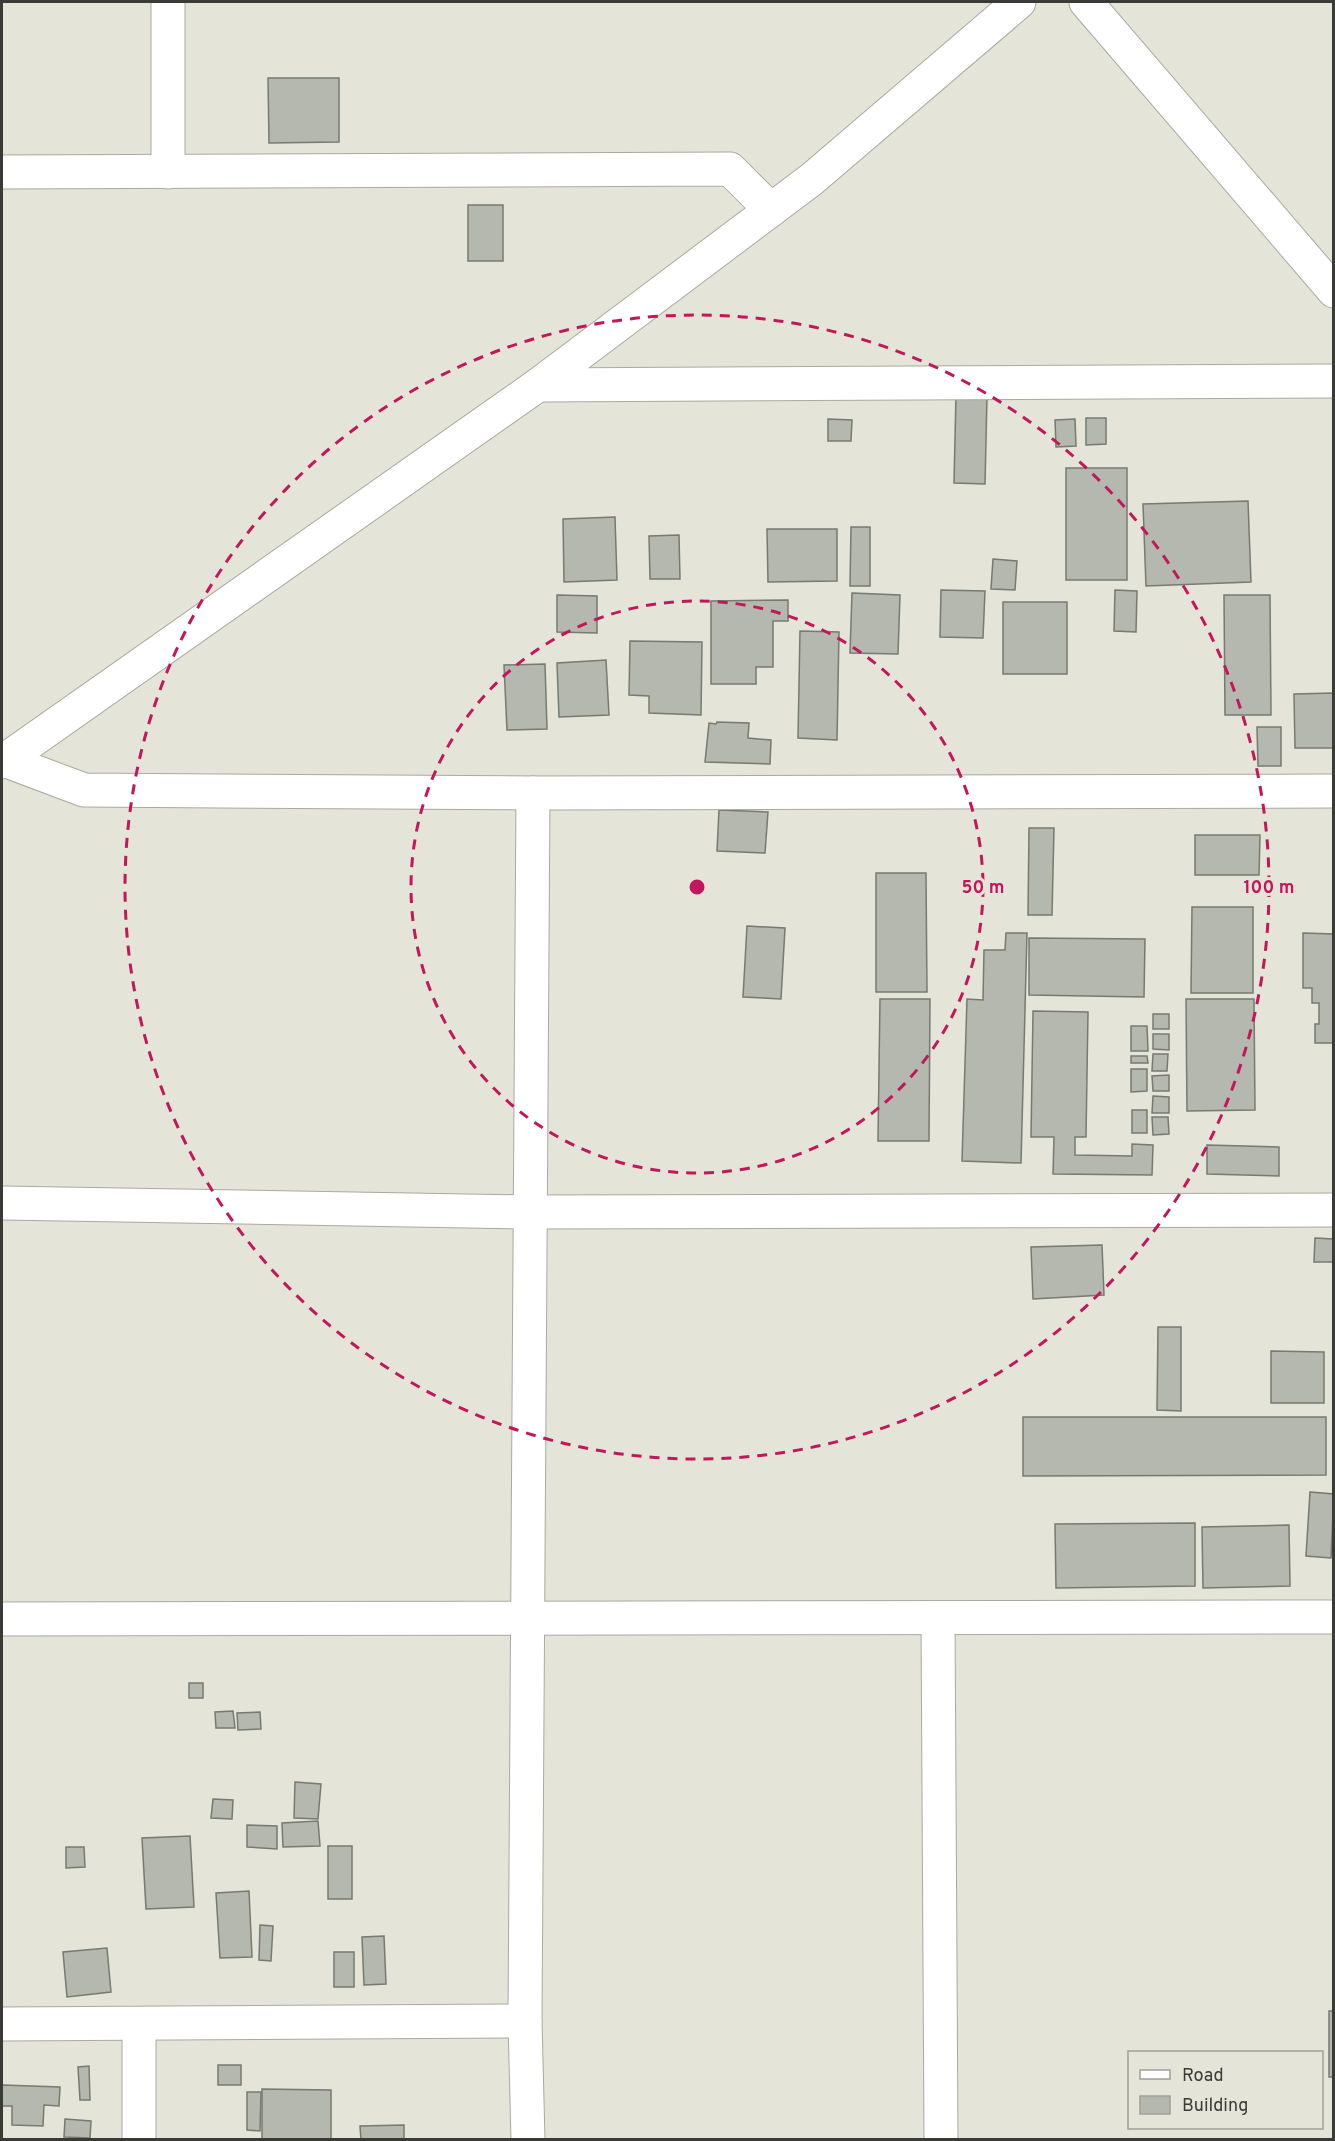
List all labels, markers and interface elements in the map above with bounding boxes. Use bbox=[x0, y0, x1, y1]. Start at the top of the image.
centre of rings bbox=[687, 877, 707, 897]
text: 50 m bbox=[961, 877, 1005, 900]
text: 100 m bbox=[1243, 877, 1295, 900]
legend bbox=[1128, 2051, 1323, 2129]
text: Road bbox=[1182, 2065, 1224, 2088]
text: Building bbox=[1182, 2095, 1248, 2118]

